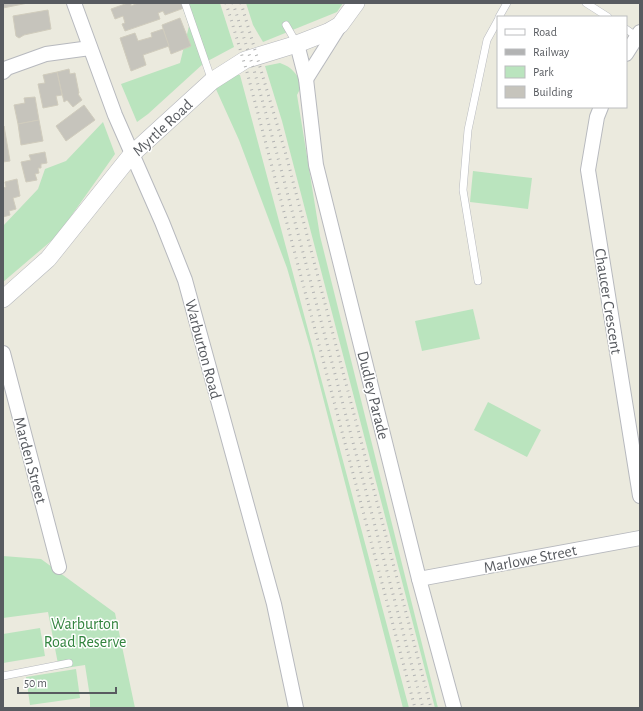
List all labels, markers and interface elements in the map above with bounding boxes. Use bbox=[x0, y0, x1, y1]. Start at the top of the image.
legend bbox=[497, 16, 627, 108]
text: Road bbox=[533, 26, 557, 38]
text: Railway bbox=[533, 46, 569, 59]
text: Park bbox=[533, 66, 554, 78]
text: Building bbox=[533, 86, 573, 98]
street label: Myrtle Road bbox=[130, 96, 196, 160]
street label: Chaucer Crescent bbox=[592, 247, 624, 355]
street label: Warburton Road bbox=[182, 298, 224, 401]
street label: Dudley Parade bbox=[353, 349, 392, 441]
street label: Marden Street bbox=[11, 415, 49, 505]
street label: Marlowe Street bbox=[482, 542, 578, 576]
park label: Warburton Road Reserve bbox=[44, 616, 126, 650]
scale bar bbox=[18, 669, 116, 695]
text: 50 m bbox=[24, 677, 47, 689]

